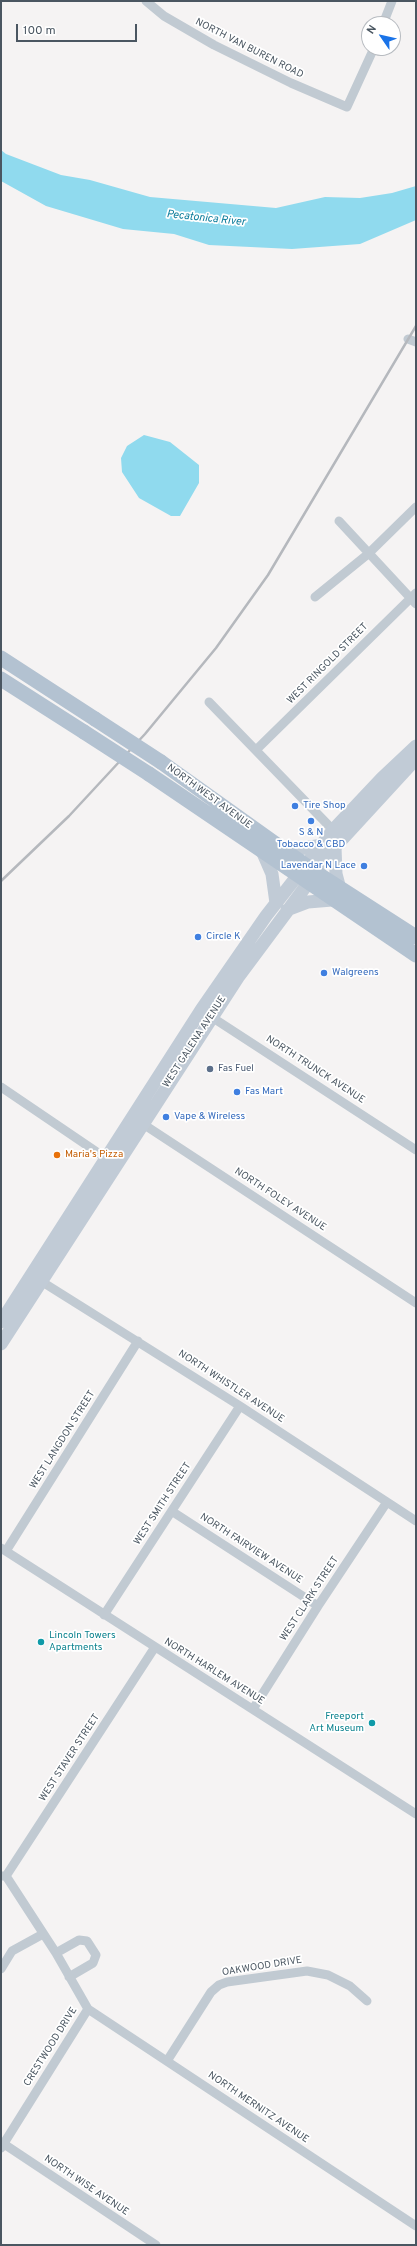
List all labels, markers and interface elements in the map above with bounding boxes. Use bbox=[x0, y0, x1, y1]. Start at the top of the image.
scale bar bbox=[18, 16, 139, 42]
street label: NORTH VAN BUREN ROAD bbox=[193, 16, 305, 82]
north arrow bbox=[361, 16, 401, 56]
text: 100 m bbox=[23, 23, 56, 39]
text: N bbox=[364, 23, 380, 37]
water label: Pecatonica River bbox=[166, 208, 246, 230]
street label: WEST RINGOLD STREET bbox=[285, 621, 371, 707]
street label: NORTH WEST AVENUE bbox=[164, 762, 254, 832]
place label: Tire Shop bbox=[303, 800, 346, 812]
marker: Tire Shop bbox=[290, 801, 300, 811]
marker: S & N Tobacco & CBD bbox=[306, 816, 316, 826]
place label: S & N Tobacco & CBD bbox=[277, 827, 345, 850]
place label: Lavendar N Lace bbox=[281, 860, 356, 872]
marker: Lavendar N Lace bbox=[359, 861, 369, 871]
place label: Circle K bbox=[206, 931, 241, 943]
marker: Circle K bbox=[193, 932, 203, 942]
place label: Walgreens bbox=[332, 967, 379, 979]
marker: Walgreens bbox=[319, 968, 329, 978]
street label: WEST GALENA AVENUE bbox=[161, 994, 229, 1090]
street label: NORTH TRUNCK AVENUE bbox=[263, 1033, 367, 1107]
place label: Fas Fuel bbox=[218, 1063, 254, 1075]
marker: Fas Fuel bbox=[205, 1064, 215, 1074]
place label: Fas Mart bbox=[245, 1086, 283, 1098]
marker: Fas Mart bbox=[232, 1087, 242, 1097]
place label: Vape & Wireless bbox=[174, 1111, 245, 1123]
marker: Vape & Wireless bbox=[161, 1112, 171, 1122]
place label: Maria's Pizza bbox=[65, 1149, 123, 1161]
marker: Maria's Pizza bbox=[52, 1150, 62, 1160]
street label: NORTH FOLEY AVENUE bbox=[232, 1166, 328, 1234]
street label: NORTH WHISTLER AVENUE bbox=[176, 1348, 286, 1426]
street label: WEST LANGDON STREET bbox=[28, 1388, 98, 1492]
street label: WEST SMITH STREET bbox=[132, 1460, 194, 1548]
street label: NORTH FAIRVIEW AVENUE bbox=[197, 1511, 305, 1587]
street label: WEST CLARK STREET bbox=[278, 1554, 342, 1644]
place label: Lincoln Towers Apartments bbox=[49, 1630, 116, 1654]
street label: NORTH HARLEM AVENUE bbox=[162, 1636, 266, 1708]
marker: Lincoln Towers Apartments bbox=[36, 1637, 46, 1647]
place label: Freeport Art Museum bbox=[309, 1711, 364, 1734]
street label: WEST STAVER STREET bbox=[37, 1712, 103, 1804]
marker: Freeport Art Museum bbox=[367, 1718, 377, 1728]
street label: OAKWOOD DRIVE bbox=[221, 1955, 303, 1979]
street label: CRESTWOOD DRIVE bbox=[22, 2005, 80, 2089]
street label: NORTH MERNITZ AVENUE bbox=[205, 2070, 311, 2146]
street label: NORTH WISE AVENUE bbox=[41, 2153, 131, 2219]

